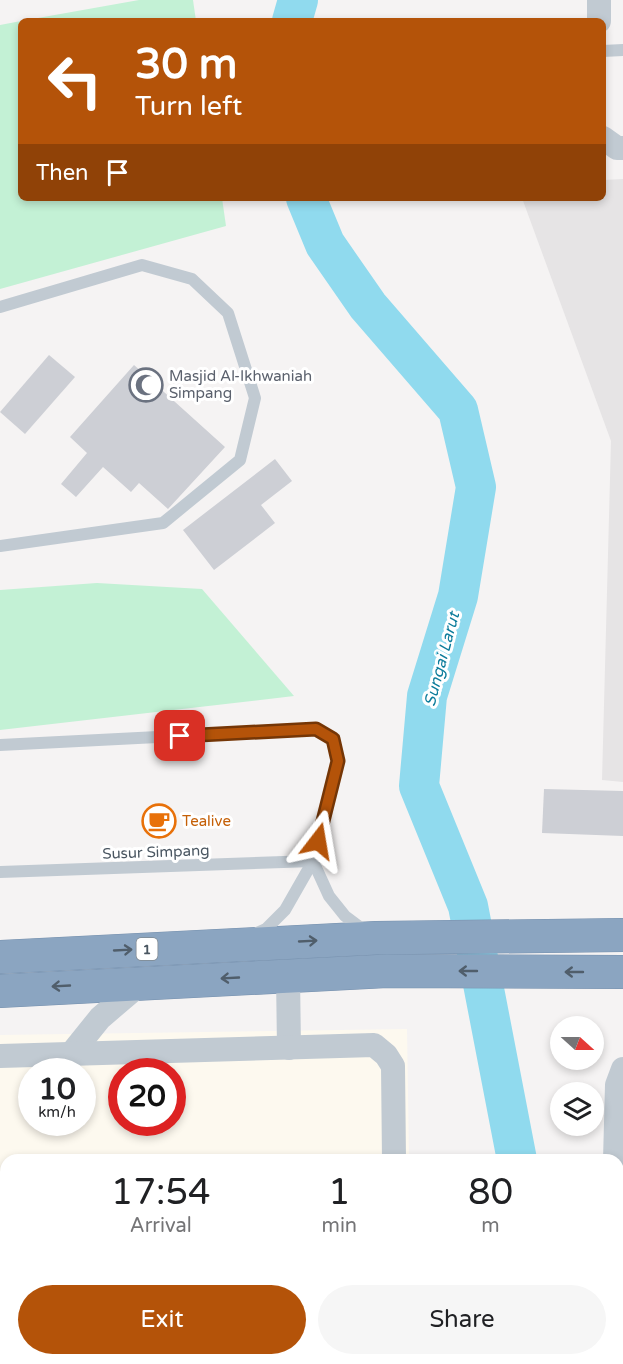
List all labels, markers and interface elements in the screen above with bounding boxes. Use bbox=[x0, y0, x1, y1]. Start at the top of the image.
text: 30 m bbox=[135, 39, 237, 90]
icon: left bbox=[36, 42, 114, 120]
text: Turn left bbox=[135, 90, 242, 123]
icon: arrive bbox=[101, 156, 134, 189]
text: Then bbox=[36, 160, 89, 186]
mosque icon: Masjid Al-Ikhwaniah Simpang bbox=[128, 367, 164, 403]
place label: Masjid Al-Ikhwaniah Simpang bbox=[169, 367, 312, 402]
water label: Sungai Larut bbox=[420, 608, 465, 709]
pin bbox=[154, 710, 205, 761]
icon: arrive bbox=[163, 719, 196, 752]
cafe icon: Tealive bbox=[141, 803, 177, 839]
position arrow bbox=[286, 809, 350, 873]
place label: Tealive bbox=[182, 812, 231, 830]
street label: Susur Simpang bbox=[102, 841, 210, 863]
one-way arrow bbox=[297, 935, 317, 946]
road number: 1 bbox=[136, 938, 158, 960]
one-way arrow bbox=[113, 945, 133, 956]
one-way arrow bbox=[458, 965, 478, 977]
one-way arrow bbox=[564, 966, 584, 977]
one-way arrow bbox=[220, 973, 240, 984]
one-way arrow bbox=[52, 981, 72, 992]
north arrow bbox=[550, 1016, 604, 1070]
map controls bbox=[550, 1016, 604, 1136]
speed limit sign: 20 bbox=[108, 1058, 186, 1136]
text: 10 bbox=[38, 1071, 76, 1108]
button: layers bbox=[550, 1082, 604, 1136]
text: km/h bbox=[38, 1103, 76, 1121]
text: 17:54 bbox=[111, 1171, 211, 1214]
text: 1 bbox=[328, 1171, 351, 1214]
text: 80 bbox=[468, 1171, 513, 1214]
text: Arrival bbox=[130, 1214, 192, 1238]
text: min bbox=[322, 1214, 357, 1238]
text: m bbox=[481, 1214, 500, 1238]
button: Exit bbox=[18, 1285, 306, 1354]
button: Share bbox=[318, 1285, 606, 1354]

